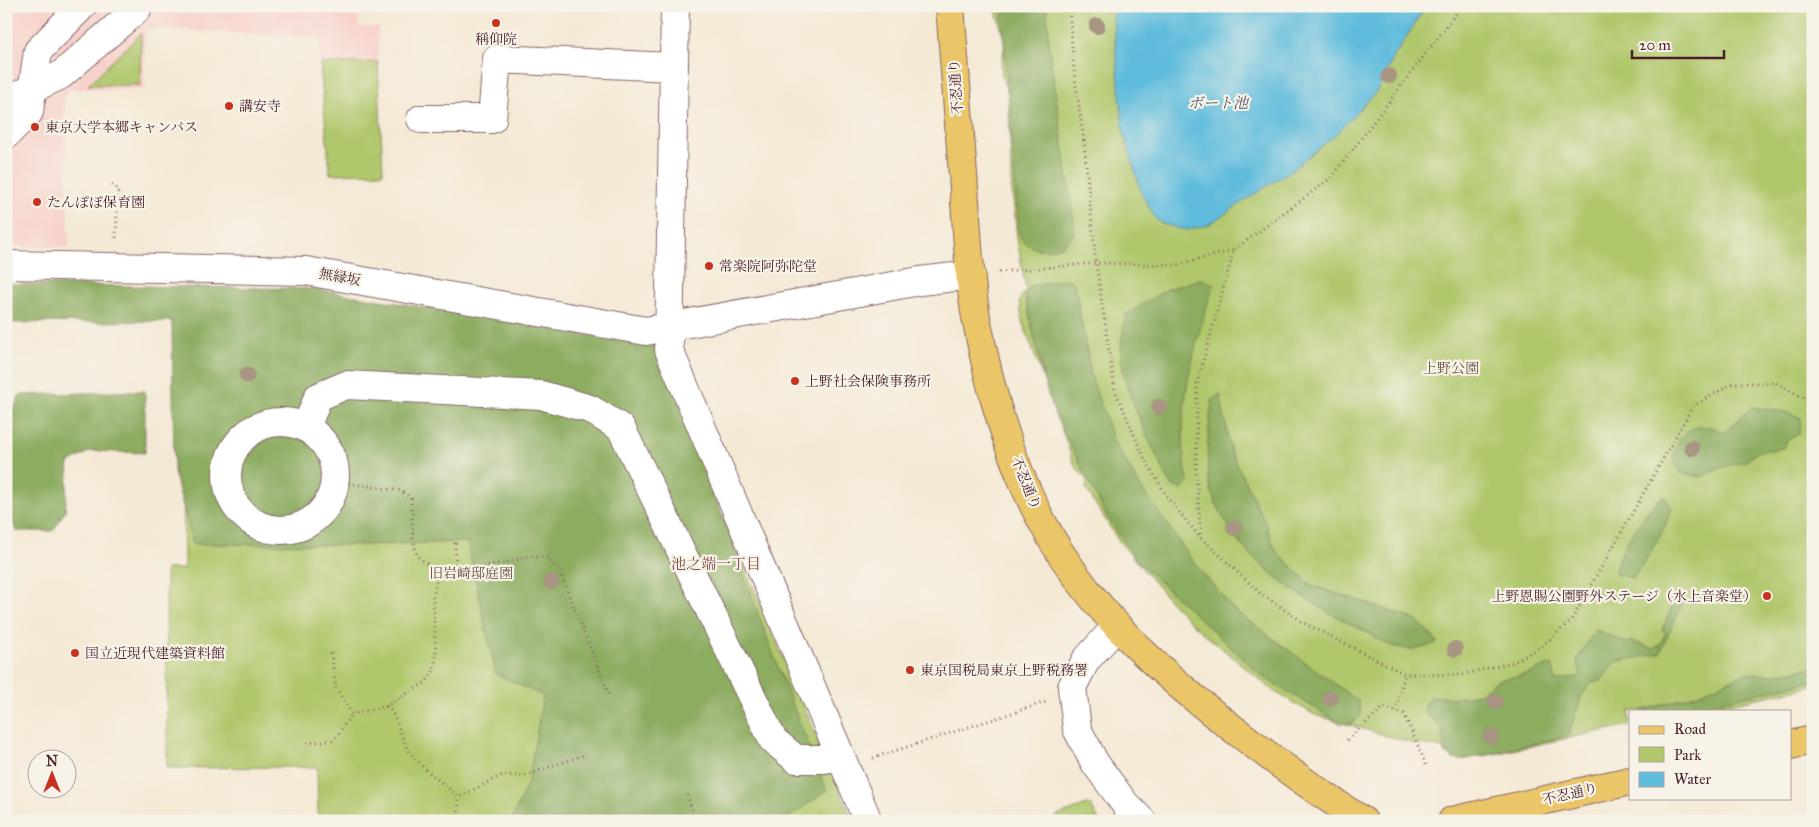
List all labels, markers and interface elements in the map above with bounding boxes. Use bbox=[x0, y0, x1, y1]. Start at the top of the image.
marker: 稱仰院 bbox=[490, 17, 502, 29]
scale bar bbox=[1632, 28, 1724, 60]
place label: 稱仰院 bbox=[475, 31, 517, 48]
text: 20 m bbox=[1639, 36, 1671, 54]
street label: 不忍通り bbox=[946, 58, 966, 116]
water label: ボート池 bbox=[1188, 94, 1250, 112]
place label: 講安寺 bbox=[239, 98, 281, 115]
marker: 講安寺 bbox=[223, 100, 235, 112]
place label: 東京大学本郷キャンパス bbox=[45, 119, 198, 136]
marker: 東京大学本郷キャンパス bbox=[29, 121, 41, 133]
place label: たんぽぽ保育園 bbox=[47, 194, 145, 211]
marker: たんぽぽ保育園 bbox=[31, 196, 43, 208]
place label: 常楽院阿弥陀堂 bbox=[719, 258, 817, 275]
marker: 常楽院阿弥陀堂 bbox=[703, 260, 715, 272]
street label: 無縁坂 bbox=[318, 265, 362, 289]
park label: 上野公園 bbox=[1423, 360, 1479, 377]
place label: 上野社会保険事務所 bbox=[805, 373, 931, 390]
marker: 上野社会保険事務所 bbox=[789, 375, 801, 387]
street label: 不忍通り bbox=[1008, 454, 1044, 512]
district label: 池之端一丁目 bbox=[671, 555, 761, 573]
park label: 旧岩崎邸庭園 bbox=[429, 565, 513, 582]
place label: 上野恩賜公園野外ステージ（水上音楽堂） bbox=[1492, 588, 1757, 605]
marker: 上野恩賜公園野外ステージ（水上音楽堂） bbox=[1761, 590, 1773, 602]
place label: 国立近現代建築資料館 bbox=[85, 645, 225, 662]
marker: 国立近現代建築資料館 bbox=[69, 647, 81, 659]
place label: 東京国税局東京上野税務署 bbox=[920, 662, 1088, 679]
marker: 東京国税局東京上野税務署 bbox=[904, 664, 916, 676]
legend bbox=[1629, 710, 1792, 800]
text: Road bbox=[1674, 720, 1706, 738]
text: Park bbox=[1674, 746, 1701, 764]
north arrow bbox=[28, 750, 78, 800]
text: N bbox=[46, 753, 58, 770]
text: Water bbox=[1674, 770, 1711, 788]
street label: 不忍通り bbox=[1541, 779, 1599, 809]

